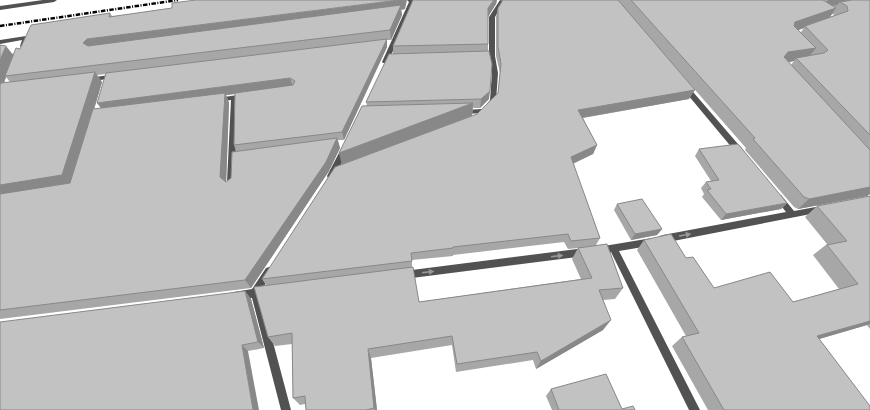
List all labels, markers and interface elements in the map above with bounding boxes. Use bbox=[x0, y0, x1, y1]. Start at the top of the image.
one-way arrow bbox=[679, 232, 691, 238]
one-way arrow bbox=[551, 253, 563, 259]
one-way arrow bbox=[422, 269, 434, 275]

